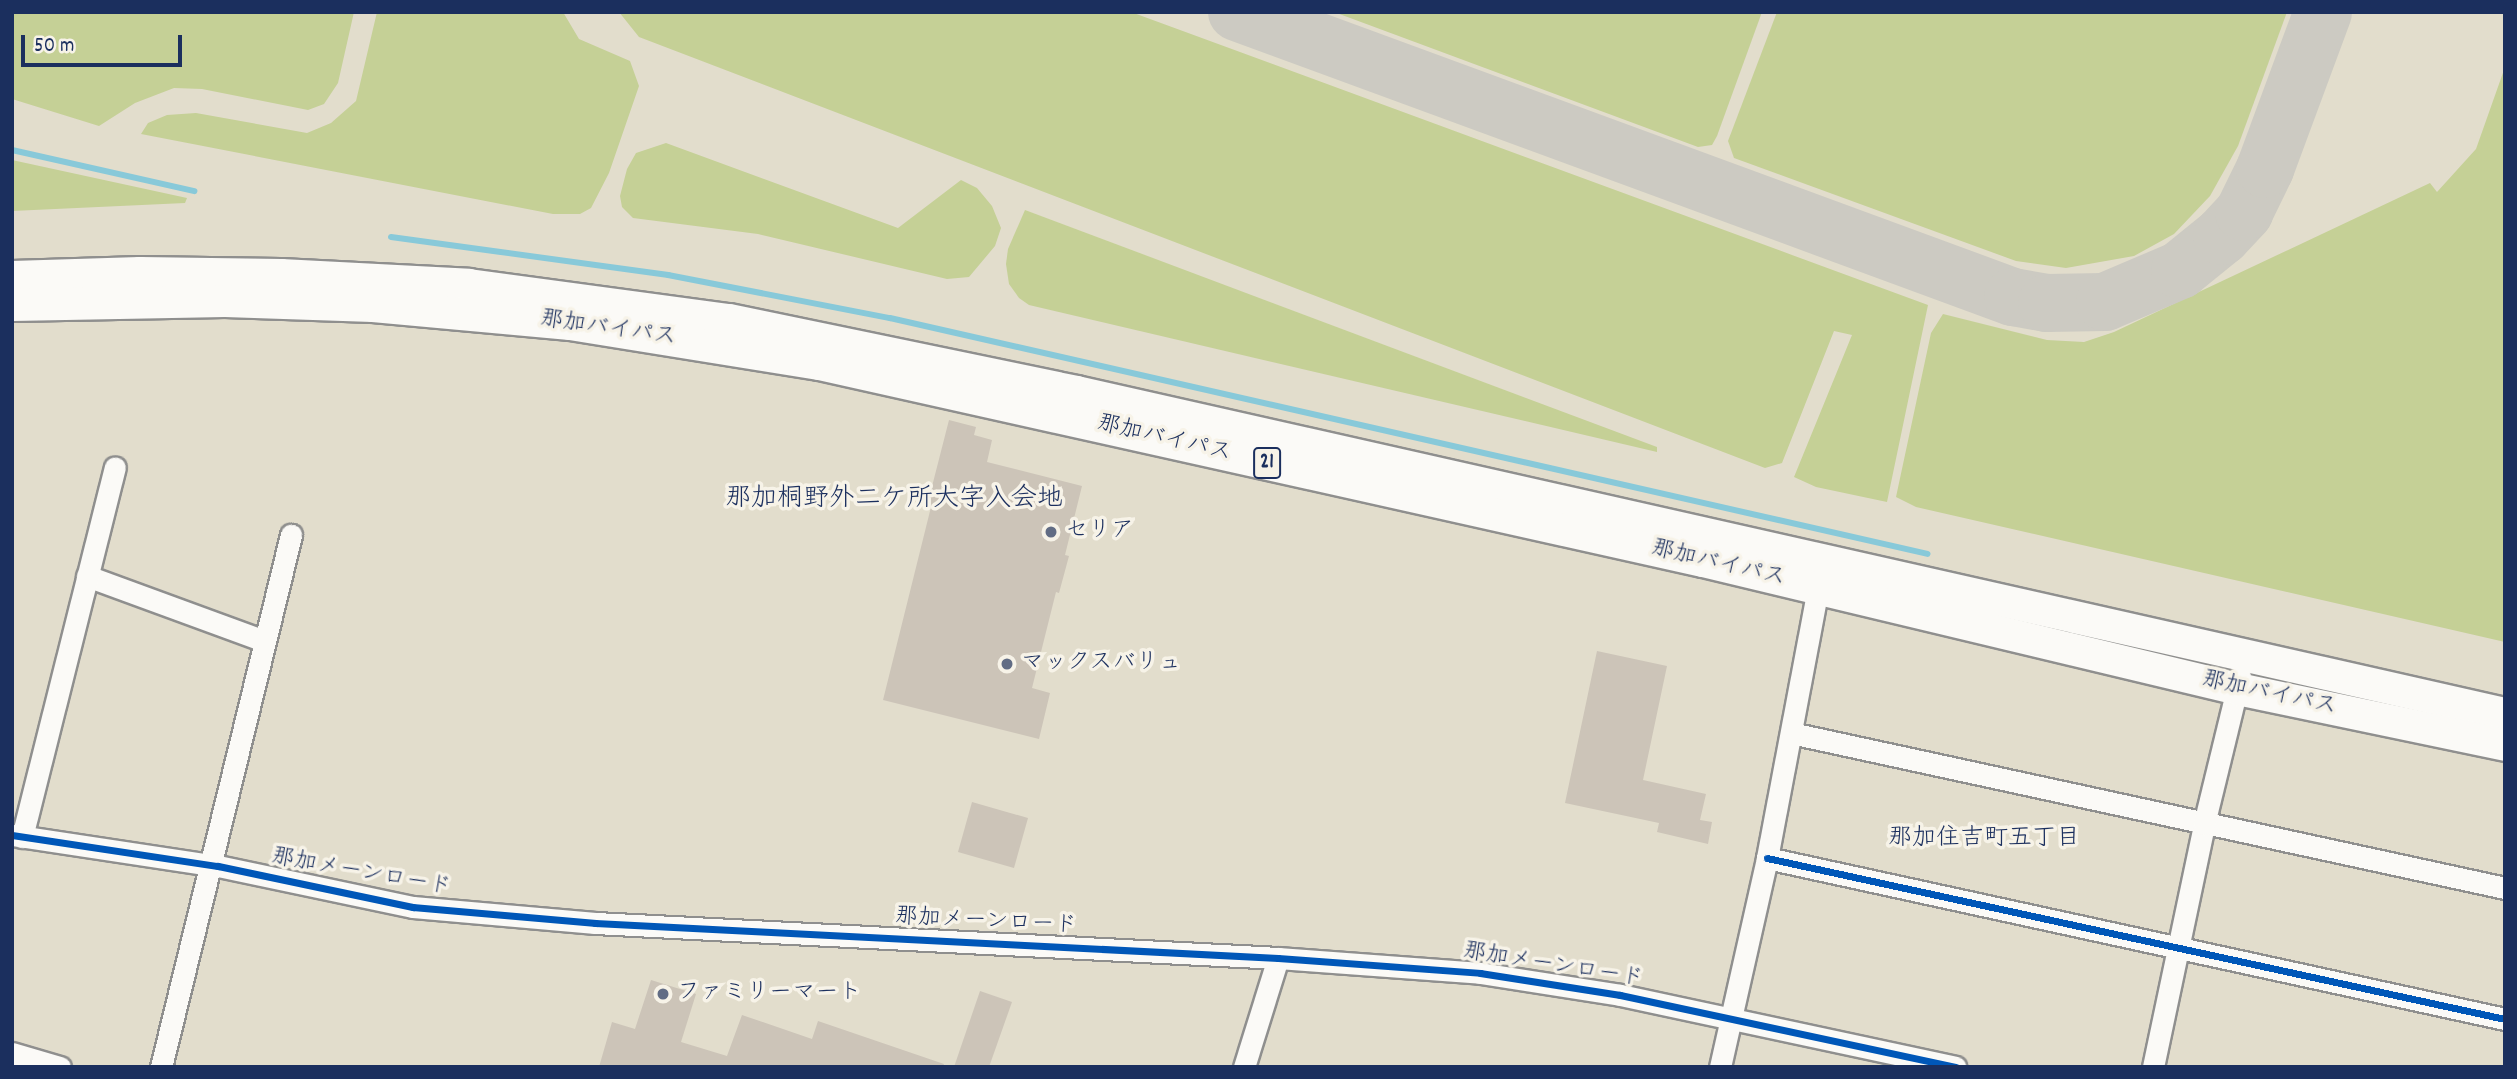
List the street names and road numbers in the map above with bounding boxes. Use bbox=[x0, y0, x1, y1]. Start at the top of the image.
street label: 那加バイパス bbox=[538, 307, 678, 353]
street label: 那加バイパス bbox=[1094, 411, 1234, 469]
road number: 21 bbox=[1253, 446, 1281, 480]
street label: 那加バイパス bbox=[1648, 536, 1788, 594]
street label: 那加バイパス bbox=[2199, 667, 2339, 723]
street label: 那加メーンロード bbox=[268, 844, 454, 904]
street label: 那加メーンロード bbox=[893, 904, 1079, 942]
street label: 那加メーンロード bbox=[1460, 939, 1646, 995]

